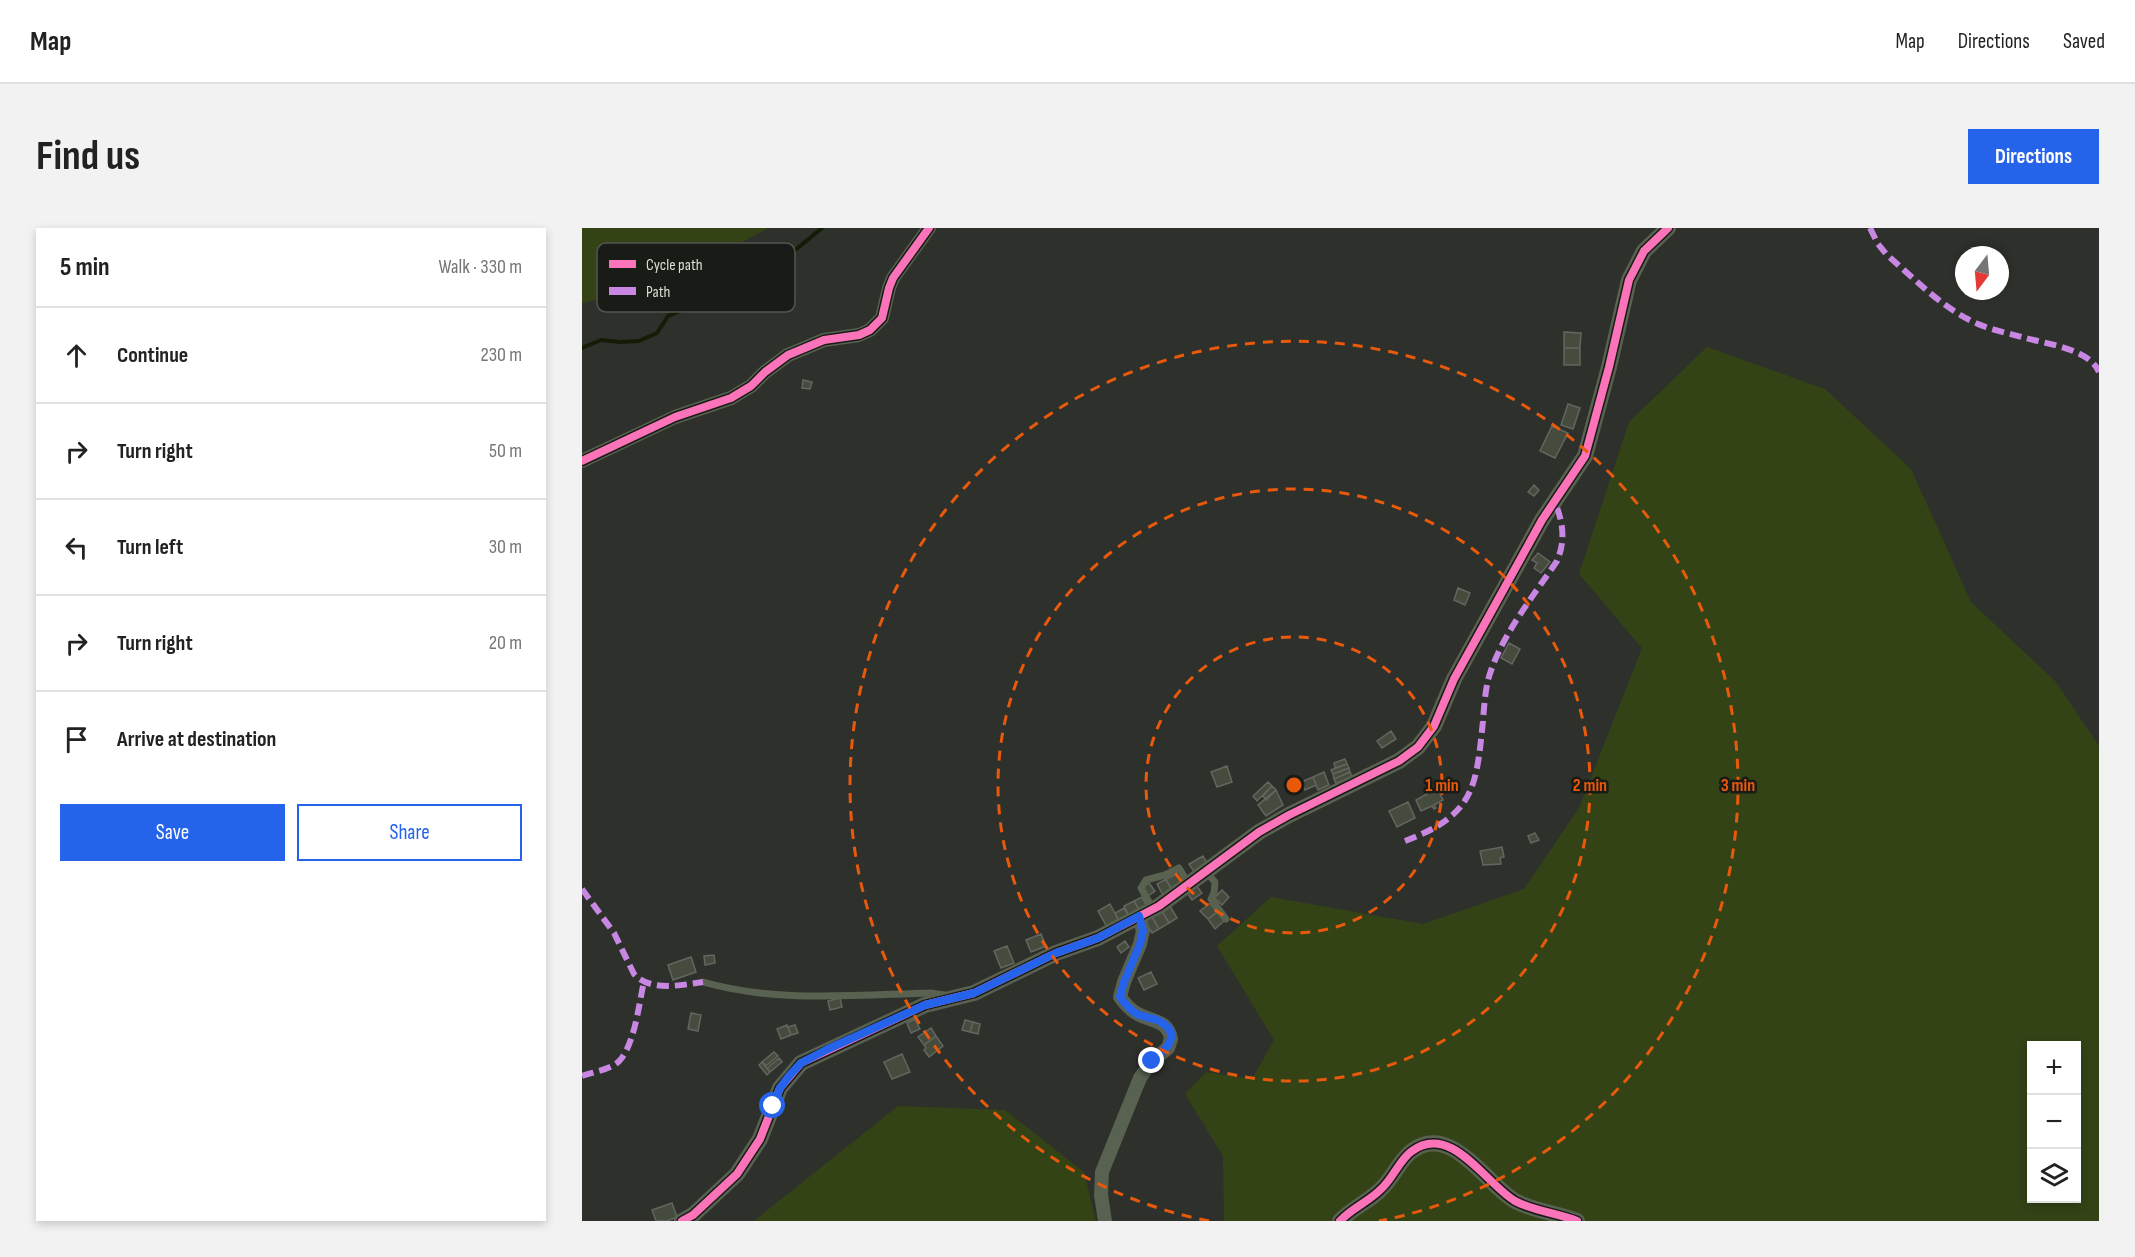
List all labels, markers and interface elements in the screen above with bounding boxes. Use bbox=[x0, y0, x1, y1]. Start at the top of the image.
text: Map bbox=[30, 25, 71, 58]
text: Map bbox=[1895, 29, 1925, 54]
text: Directions bbox=[1958, 29, 2030, 54]
text: Saved bbox=[2063, 29, 2105, 54]
button: Directions bbox=[1968, 129, 2099, 184]
text: Find us bbox=[36, 131, 140, 182]
legend bbox=[597, 243, 795, 312]
north arrow bbox=[1955, 246, 2009, 300]
text: 5 min bbox=[60, 252, 110, 283]
text: Walk · 330 m bbox=[438, 255, 522, 279]
text: Cycle path bbox=[646, 256, 703, 275]
text: Path bbox=[646, 283, 670, 302]
icon: ahead bbox=[60, 339, 93, 372]
text: Continue bbox=[117, 342, 188, 369]
text: 230 m bbox=[480, 343, 522, 367]
icon: right bbox=[60, 435, 93, 468]
text: Turn right bbox=[117, 438, 193, 465]
text: 50 m bbox=[489, 439, 522, 463]
icon: left bbox=[60, 531, 93, 564]
text: Turn left bbox=[117, 534, 183, 561]
text: 30 m bbox=[489, 535, 522, 559]
icon: right bbox=[60, 627, 93, 660]
text: Turn right bbox=[117, 630, 193, 657]
text: 20 m bbox=[489, 631, 522, 655]
icon: arrive bbox=[60, 723, 93, 756]
text: Arrive at destination bbox=[117, 726, 276, 753]
centre of rings bbox=[1284, 775, 1304, 795]
text: 1 min bbox=[1425, 775, 1459, 796]
text: 2 min bbox=[1573, 775, 1607, 796]
text: 3 min bbox=[1721, 775, 1755, 796]
button: Save bbox=[60, 804, 285, 861]
button: Share bbox=[297, 804, 522, 861]
map controls bbox=[2027, 1041, 2081, 1203]
button: + bbox=[2027, 1041, 2081, 1095]
route end bbox=[1138, 1047, 1164, 1073]
route start bbox=[759, 1092, 785, 1118]
button: − bbox=[2027, 1095, 2081, 1149]
button: layers bbox=[2027, 1149, 2081, 1203]

